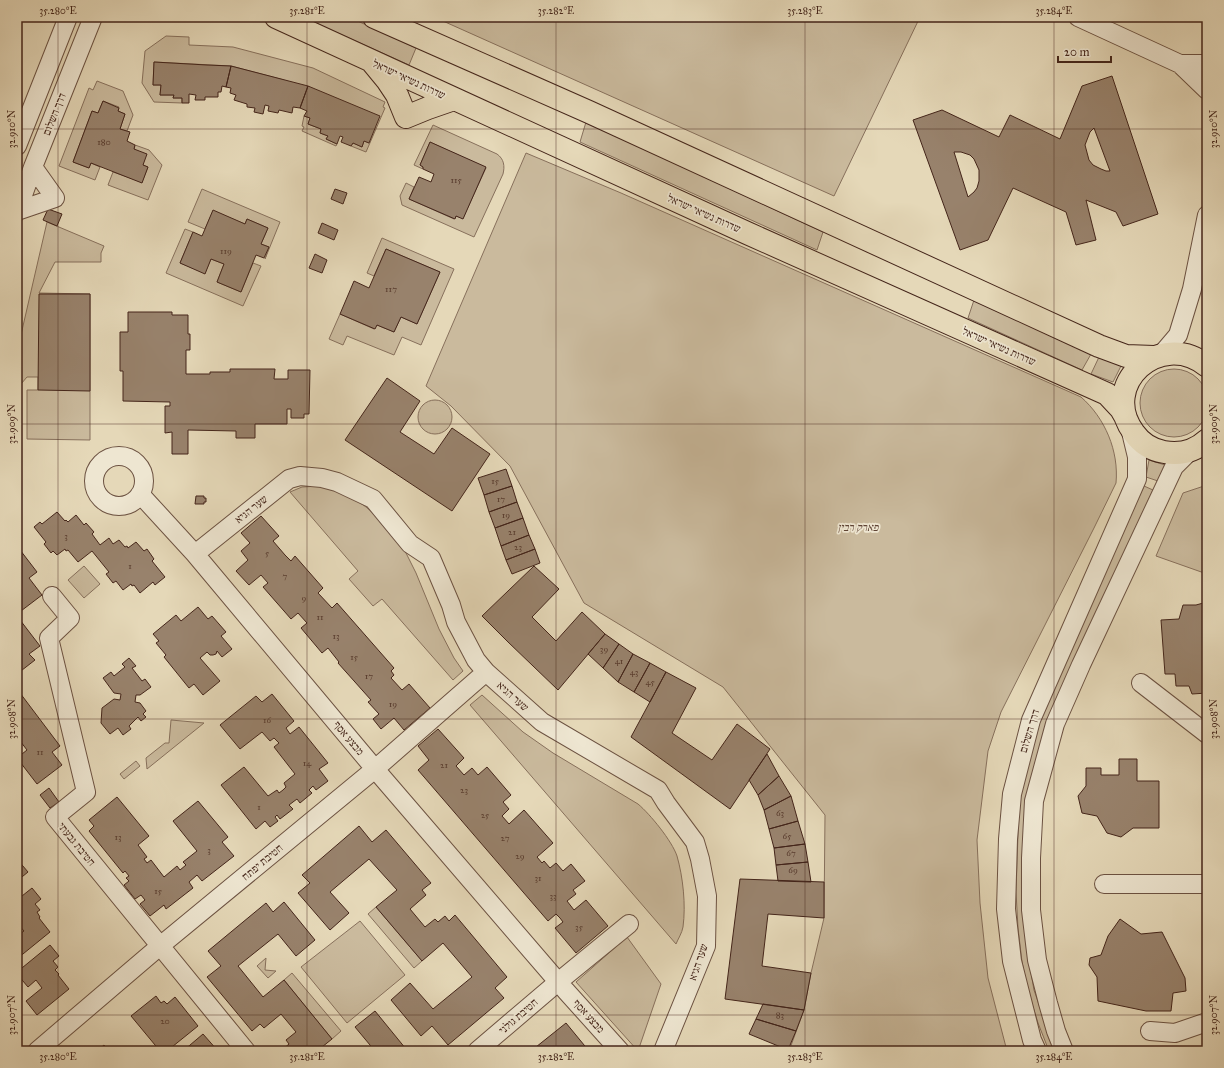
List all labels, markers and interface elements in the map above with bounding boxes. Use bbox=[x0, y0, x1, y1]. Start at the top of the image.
text: 35.280°E bbox=[39, 5, 77, 17]
text: 35.281°E bbox=[289, 5, 325, 17]
text: 35.282°E bbox=[538, 5, 574, 17]
text: 35.283°E bbox=[787, 5, 823, 17]
text: 35.284°E bbox=[1035, 5, 1073, 17]
scale bar bbox=[1058, 38, 1111, 64]
text: 20 m bbox=[1064, 45, 1090, 59]
street label: שדרות נשיאי ישראל bbox=[370, 57, 448, 102]
street label: דרך השלום bbox=[40, 91, 69, 137]
text: 32.910°N bbox=[6, 109, 18, 148]
text: 32.910°N bbox=[1208, 109, 1220, 148]
house number: 180 bbox=[97, 136, 111, 147]
house number: 115 bbox=[450, 174, 462, 185]
street label: שדרות נשיאי ישראל bbox=[665, 191, 743, 236]
house number: 119 bbox=[220, 245, 232, 256]
house number: 117 bbox=[385, 283, 397, 294]
street label: שדרות נשיאי ישראל bbox=[960, 324, 1038, 369]
text: 32.909°N bbox=[6, 404, 18, 444]
text: 32.909°N bbox=[1208, 404, 1220, 444]
house number: 15 bbox=[491, 475, 500, 486]
street label: שער הגיא bbox=[232, 492, 270, 526]
house number: 17 bbox=[497, 493, 505, 504]
house number: 19 bbox=[502, 509, 510, 520]
park label: פארק רבין bbox=[838, 521, 880, 534]
house number: 21 bbox=[508, 526, 516, 537]
house number: 3 bbox=[64, 530, 68, 541]
house number: 23 bbox=[514, 541, 522, 552]
house number: 5 bbox=[265, 547, 270, 558]
house number: 1 bbox=[128, 560, 132, 571]
house number: 7 bbox=[283, 570, 288, 581]
house number: 9 bbox=[302, 592, 307, 603]
house number: 11 bbox=[316, 611, 324, 622]
house number: 13 bbox=[332, 630, 340, 641]
house number: 39 bbox=[600, 643, 608, 654]
house number: 15 bbox=[350, 651, 359, 662]
house number: 41 bbox=[615, 655, 624, 666]
house number: 43 bbox=[630, 666, 639, 677]
house number: 17 bbox=[365, 670, 373, 681]
house number: 45 bbox=[645, 676, 655, 687]
street label: שער הגיא bbox=[494, 679, 531, 714]
house number: 19 bbox=[389, 698, 397, 709]
text: 32.908°N bbox=[6, 699, 18, 739]
text: 32.908°N bbox=[1208, 699, 1220, 739]
street label: דרך השלום bbox=[1017, 708, 1042, 754]
house number: 16 bbox=[263, 714, 271, 725]
street label: מבצע אסף bbox=[331, 719, 367, 758]
house number: 11 bbox=[36, 746, 44, 757]
house number: 14 bbox=[303, 757, 312, 768]
house number: 21 bbox=[440, 759, 448, 770]
house number: 23 bbox=[460, 784, 468, 795]
house number: 1 bbox=[257, 801, 261, 812]
house number: 63 bbox=[776, 807, 785, 818]
house number: 25 bbox=[481, 809, 490, 820]
street label: חטיבת גבעתי bbox=[55, 820, 98, 869]
house number: 65 bbox=[783, 830, 792, 841]
house number: 13 bbox=[114, 831, 122, 842]
house number: 27 bbox=[501, 832, 510, 843]
street label: חטיבת יפתח bbox=[239, 841, 285, 883]
house number: 3 bbox=[207, 844, 211, 855]
house number: 67 bbox=[786, 847, 796, 858]
house number: 29 bbox=[515, 850, 525, 861]
house number: 69 bbox=[788, 864, 798, 875]
house number: 31 bbox=[534, 872, 542, 883]
house number: 15 bbox=[154, 885, 163, 896]
house number: 33 bbox=[549, 890, 557, 901]
house number: 35 bbox=[575, 921, 584, 932]
street label: שער הגיא bbox=[686, 942, 711, 982]
text: 32.907°N bbox=[6, 995, 18, 1035]
text: 32.907°N bbox=[1208, 995, 1220, 1035]
street label: חטיבת גולני bbox=[496, 996, 541, 1037]
street label: מבצע אסף bbox=[570, 997, 607, 1036]
house number: 83 bbox=[776, 1009, 785, 1020]
house number: 20 bbox=[160, 1015, 170, 1026]
text: 35.280°E bbox=[39, 1051, 77, 1063]
text: 35.281°E bbox=[289, 1051, 325, 1063]
text: 35.282°E bbox=[538, 1051, 574, 1063]
text: 35.283°E bbox=[787, 1051, 823, 1063]
text: 35.284°E bbox=[1035, 1051, 1073, 1063]

